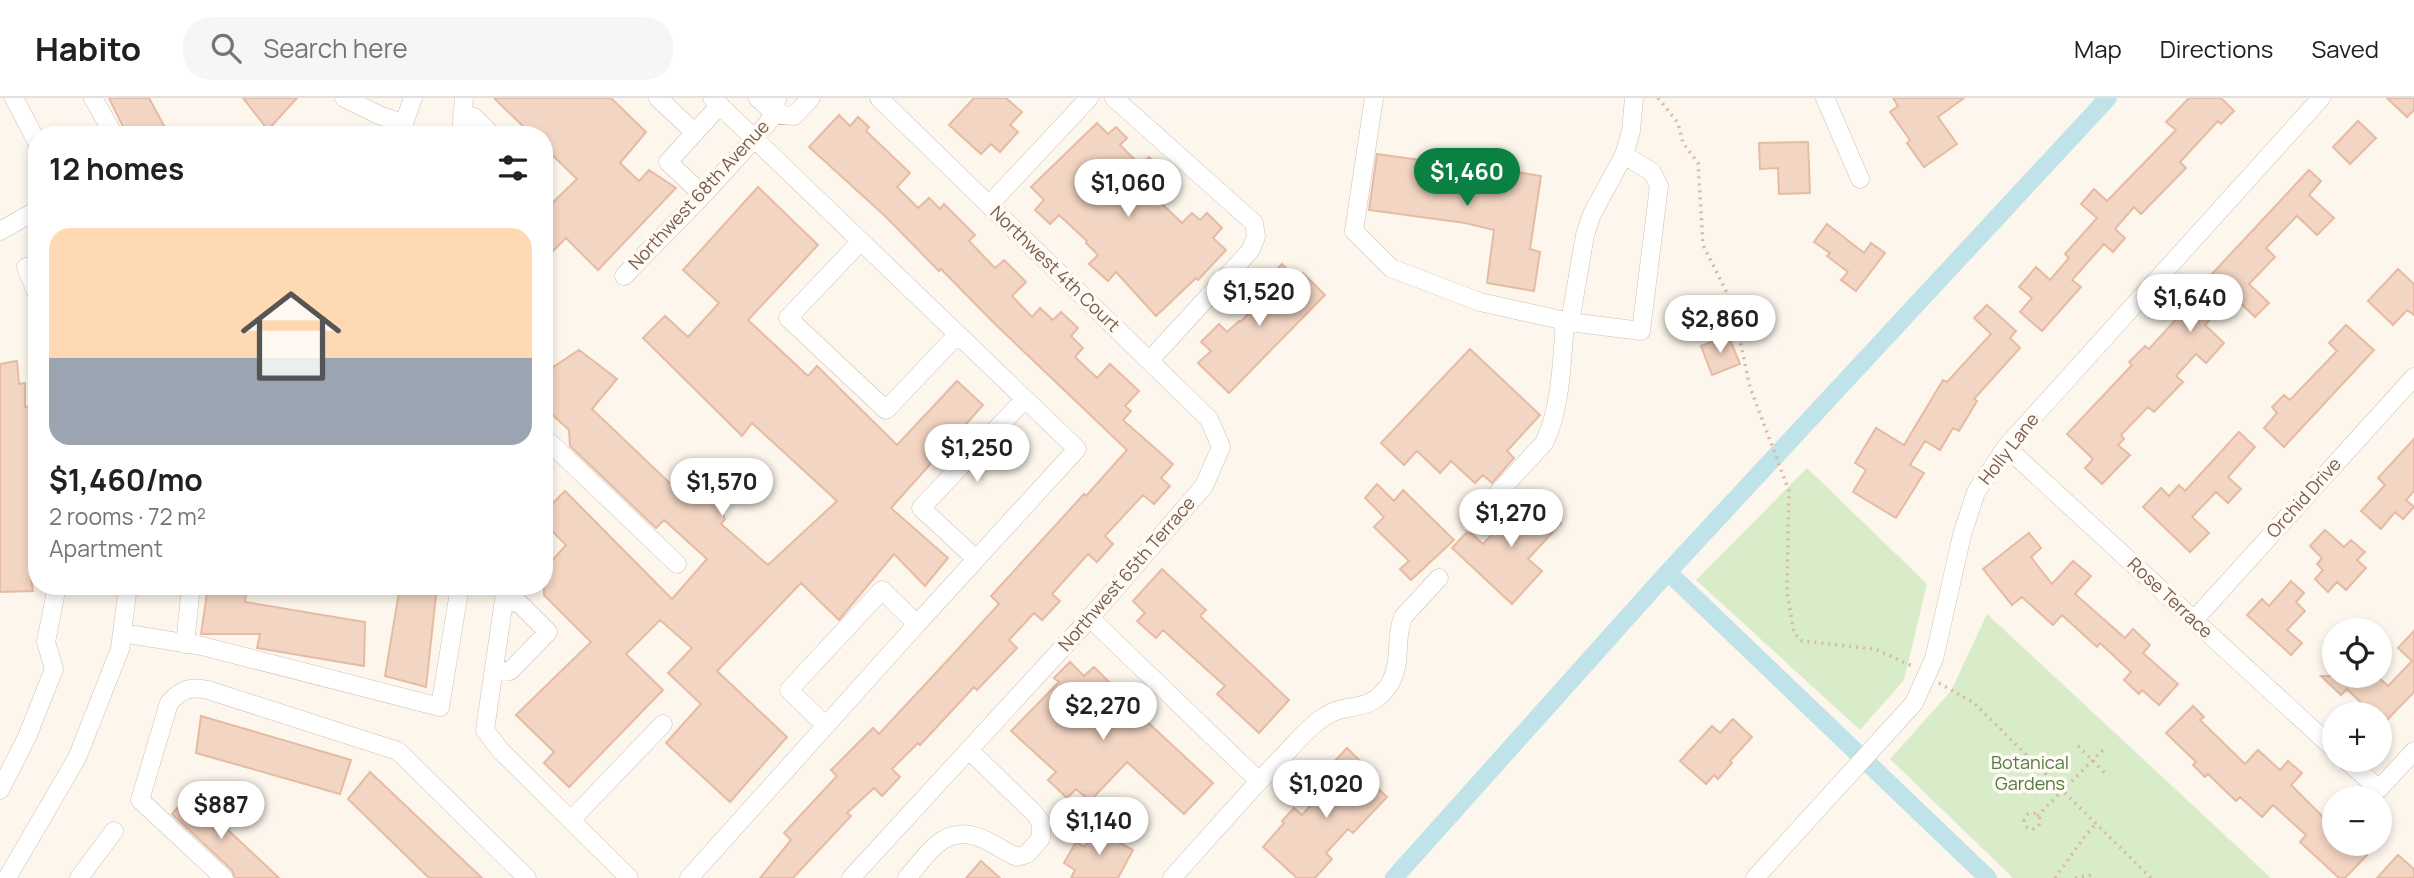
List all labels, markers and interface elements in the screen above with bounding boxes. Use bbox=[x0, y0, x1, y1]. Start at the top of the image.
search box bbox=[183, 17, 673, 80]
text: Habito bbox=[35, 26, 141, 71]
icon: search bbox=[207, 29, 245, 67]
text: Search here bbox=[263, 30, 408, 66]
text: Map bbox=[2074, 32, 2122, 65]
text: Directions bbox=[2160, 32, 2273, 65]
text: Saved bbox=[2311, 32, 2379, 65]
street label: Northwest 68th Avenue bbox=[623, 114, 774, 274]
text: 12 homes bbox=[49, 148, 184, 189]
pin: $1,460 bbox=[1410, 148, 1524, 208]
icon: filters bbox=[494, 149, 532, 187]
text: $1,460 bbox=[1430, 155, 1504, 187]
pin: $1,060 bbox=[1071, 159, 1185, 219]
text: $1,060 bbox=[1090, 166, 1166, 198]
street label: Northwest 4th Court bbox=[986, 200, 1126, 337]
pin: $1,520 bbox=[1202, 268, 1316, 328]
icon: home bbox=[228, 273, 354, 399]
pin: $1,640 bbox=[2133, 274, 2247, 334]
text: $1,520 bbox=[1223, 275, 1295, 307]
text: $1,640 bbox=[2153, 281, 2227, 313]
pin: $2,860 bbox=[1663, 296, 1777, 355]
text: $2,860 bbox=[1681, 302, 1759, 334]
street label: Holly Lane bbox=[1973, 408, 2044, 489]
pin: $1,250 bbox=[920, 424, 1034, 484]
text: $1,250 bbox=[941, 431, 1013, 463]
street label: Orchid Drive bbox=[2261, 452, 2346, 543]
pin: $1,570 bbox=[665, 458, 779, 518]
text: $1,460/mo bbox=[49, 459, 203, 500]
text: $1,570 bbox=[686, 465, 758, 497]
pin: $1,270 bbox=[1454, 490, 1568, 549]
street label: Northwest 65th Terrace bbox=[1052, 491, 1200, 656]
text: $1,270 bbox=[1475, 496, 1547, 528]
text: 2 rooms · 72 m² bbox=[49, 500, 206, 532]
text: Apartment bbox=[49, 532, 163, 564]
street label: Rose Terrace bbox=[2123, 552, 2218, 643]
map controls bbox=[2322, 618, 2392, 856]
button: locate bbox=[2322, 618, 2392, 688]
pin: $2,270 bbox=[1046, 682, 1160, 742]
text: $2,270 bbox=[1065, 689, 1141, 721]
button: + bbox=[2322, 702, 2392, 772]
park label: Botanical Gardens bbox=[1991, 750, 2069, 795]
pin: $1,020 bbox=[1269, 760, 1383, 820]
text: $1,020 bbox=[1289, 767, 1363, 799]
pin: $887 bbox=[180, 782, 262, 841]
button: − bbox=[2322, 786, 2392, 856]
text: $887 bbox=[194, 788, 248, 820]
pin: $1,140 bbox=[1042, 798, 1156, 857]
text: $1,140 bbox=[1065, 804, 1133, 836]

